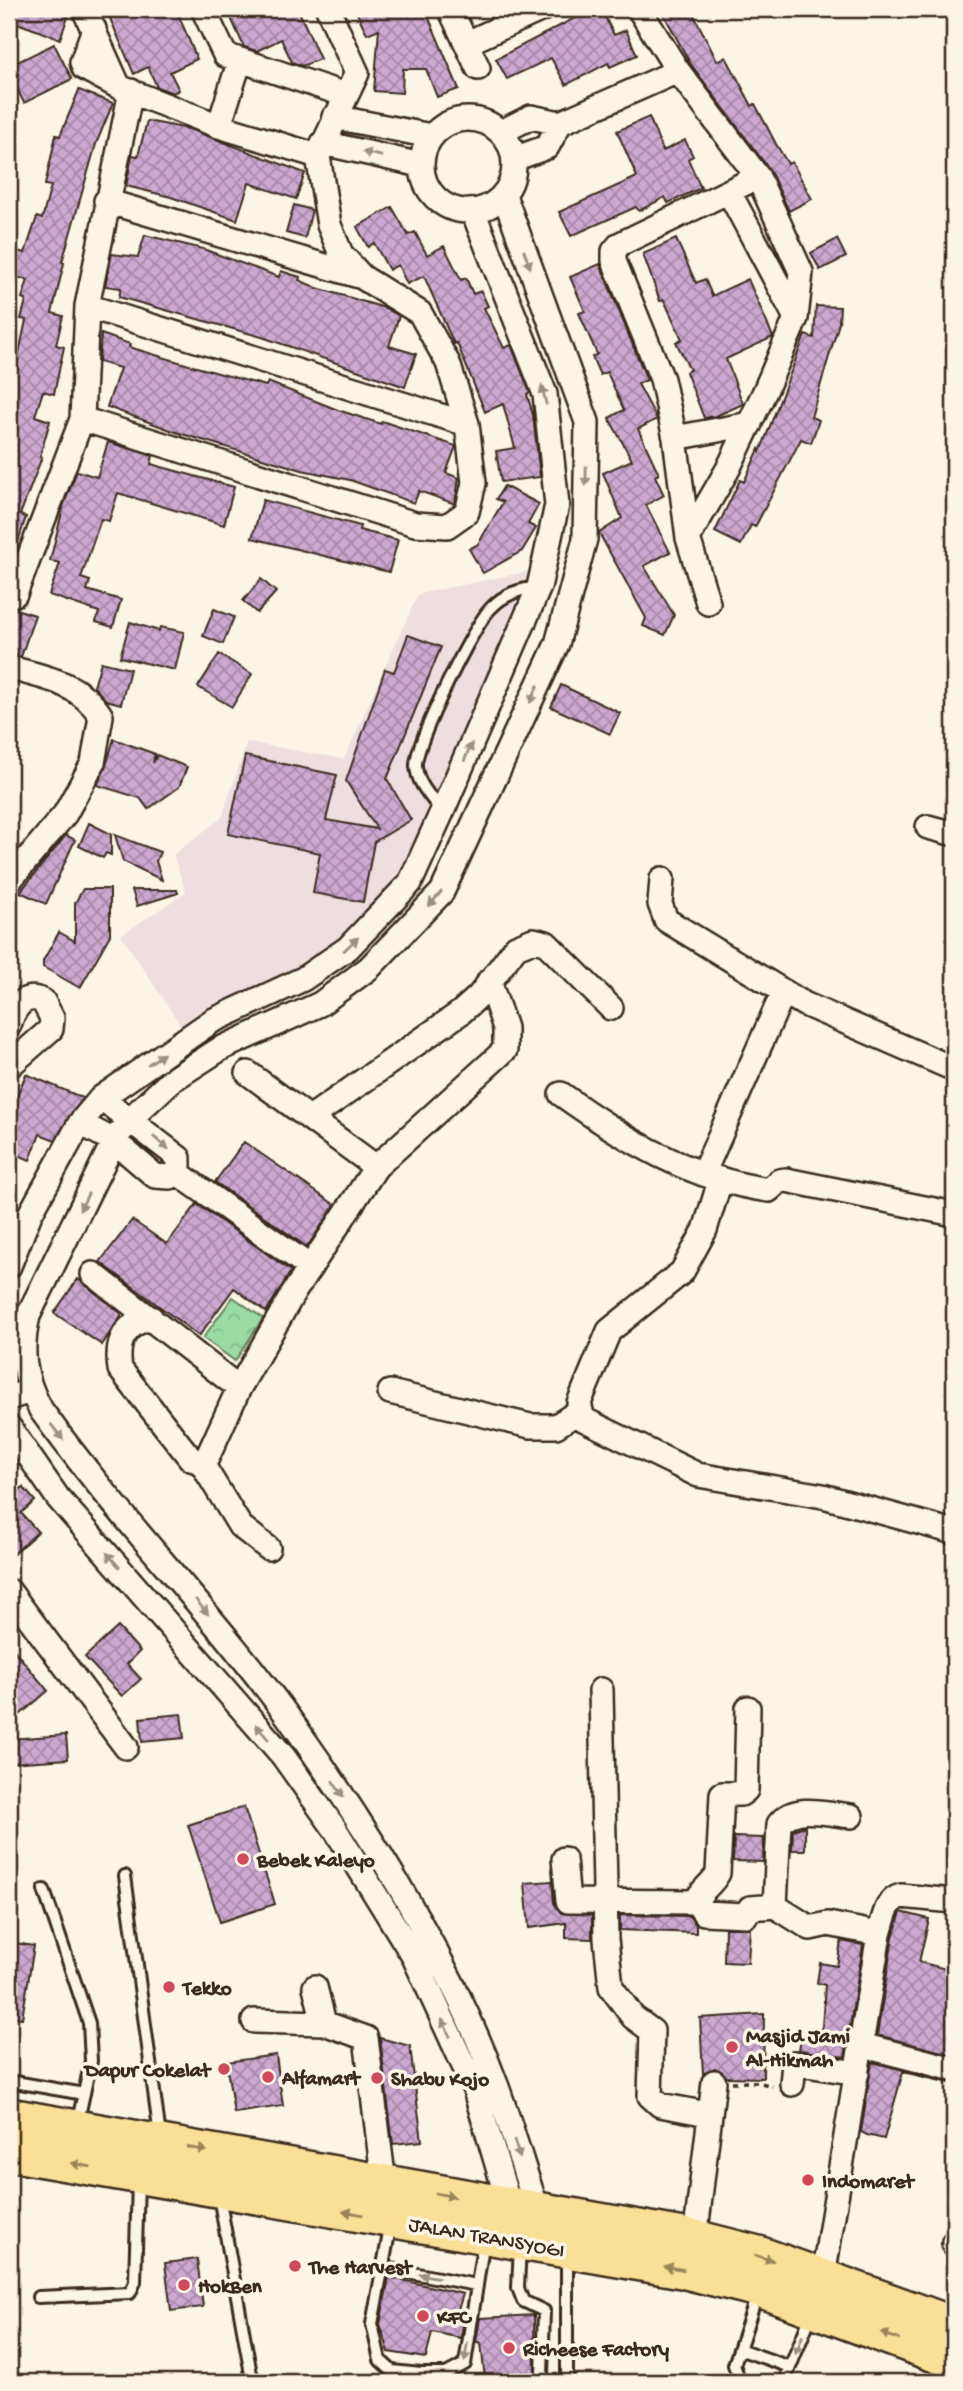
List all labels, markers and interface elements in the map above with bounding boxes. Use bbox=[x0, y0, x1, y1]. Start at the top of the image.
one-way arrow bbox=[361, 148, 383, 159]
one-way arrow bbox=[522, 248, 533, 269]
one-way arrow bbox=[538, 384, 549, 406]
one-way arrow bbox=[580, 465, 591, 487]
one-way arrow bbox=[528, 684, 539, 704]
one-way arrow bbox=[462, 742, 474, 762]
one-way arrow bbox=[427, 890, 443, 908]
one-way arrow bbox=[343, 936, 360, 952]
one-way arrow bbox=[147, 1053, 166, 1066]
one-way arrow bbox=[152, 1136, 170, 1150]
one-way arrow bbox=[78, 1192, 89, 1212]
one-way arrow bbox=[49, 1422, 64, 1440]
one-way arrow bbox=[105, 1551, 121, 1569]
one-way arrow bbox=[194, 1598, 209, 1615]
one-way arrow bbox=[255, 1723, 270, 1740]
one-way arrow bbox=[331, 1779, 344, 1799]
place label: Bebek Kaleyo bbox=[256, 1850, 375, 1875]
marker: Bebek Kaleyo bbox=[235, 1851, 251, 1867]
place label: Tekko bbox=[181, 1978, 232, 2003]
marker: Tekko bbox=[161, 1979, 177, 1995]
one-way arrow bbox=[441, 2017, 452, 2038]
place label: Masjid Jami Al-Hikmah bbox=[745, 2026, 850, 2075]
marker: Masjid Jami Al-Hikmah bbox=[724, 2039, 740, 2055]
place label: Dapur Cokelat bbox=[83, 2060, 212, 2085]
marker: Dapur Cokelat bbox=[216, 2061, 232, 2077]
place label: Alfamart bbox=[281, 2068, 362, 2093]
marker: Alfamart bbox=[260, 2069, 276, 2085]
place label: Shabu Kojo bbox=[391, 2069, 489, 2094]
marker: Shabu Kojo bbox=[369, 2070, 385, 2086]
one-way arrow bbox=[512, 2138, 523, 2159]
one-way arrow bbox=[186, 2144, 208, 2155]
one-way arrow bbox=[70, 2159, 92, 2170]
place label: Indomaret bbox=[822, 2171, 916, 2196]
marker: Indomaret bbox=[800, 2172, 816, 2188]
one-way arrow bbox=[434, 2190, 456, 2201]
one-way arrow bbox=[342, 2207, 364, 2218]
street label: JALAN TRANSYOGI bbox=[406, 2213, 566, 2265]
one-way arrow bbox=[753, 2253, 774, 2263]
place label: The Harvest bbox=[307, 2257, 414, 2282]
marker: The Harvest bbox=[287, 2258, 303, 2274]
one-way arrow bbox=[663, 2262, 685, 2273]
one-way arrow bbox=[418, 2270, 440, 2281]
place label: HokBen bbox=[198, 2276, 263, 2301]
marker: HokBen bbox=[176, 2277, 192, 2293]
place label: KFC bbox=[436, 2307, 472, 2332]
marker: KFC bbox=[415, 2308, 431, 2324]
one-way arrow bbox=[880, 2331, 901, 2342]
one-way arrow bbox=[793, 2334, 804, 2355]
place label: Richeese Factory bbox=[522, 2339, 670, 2364]
marker: Richeese Factory bbox=[501, 2340, 517, 2356]
one-way arrow bbox=[460, 2341, 471, 2363]

